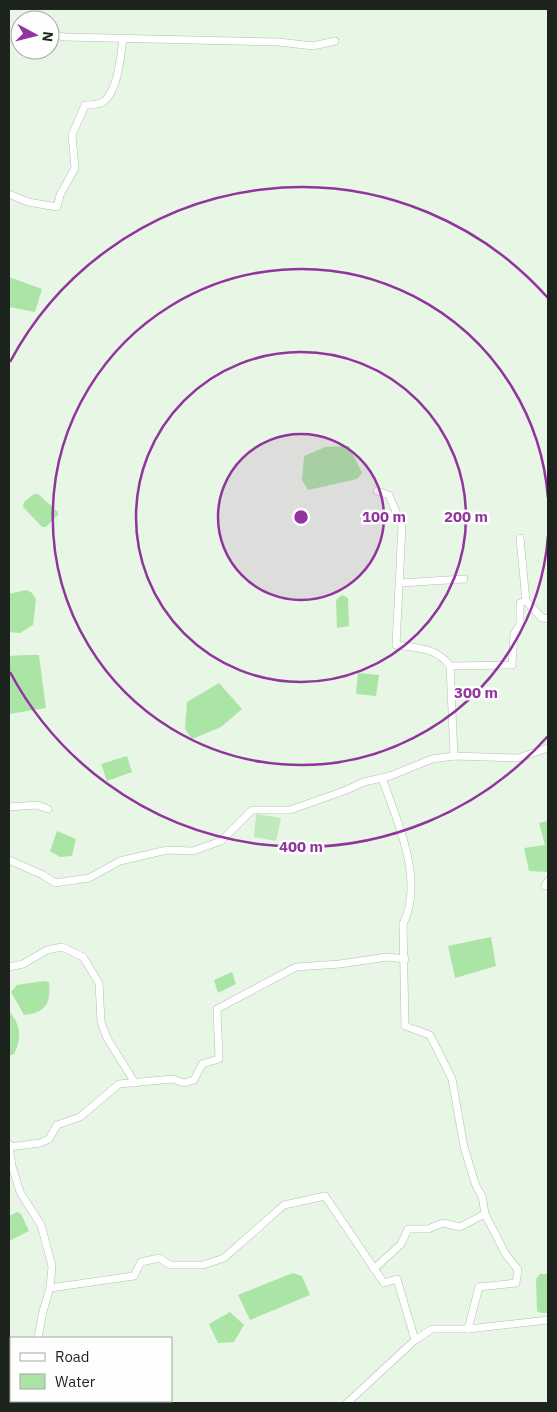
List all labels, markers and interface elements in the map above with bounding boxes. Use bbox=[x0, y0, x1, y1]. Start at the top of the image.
north arrow bbox=[10, 10, 60, 60]
text: N bbox=[38, 30, 57, 43]
text: 100 m bbox=[362, 507, 406, 526]
text: 200 m bbox=[444, 507, 488, 526]
centre of rings bbox=[292, 508, 310, 526]
text: 300 m bbox=[454, 683, 498, 702]
text: 400 m bbox=[279, 837, 323, 856]
legend bbox=[10, 1337, 172, 1402]
text: Road bbox=[55, 1347, 90, 1366]
text: Water bbox=[55, 1372, 96, 1391]

